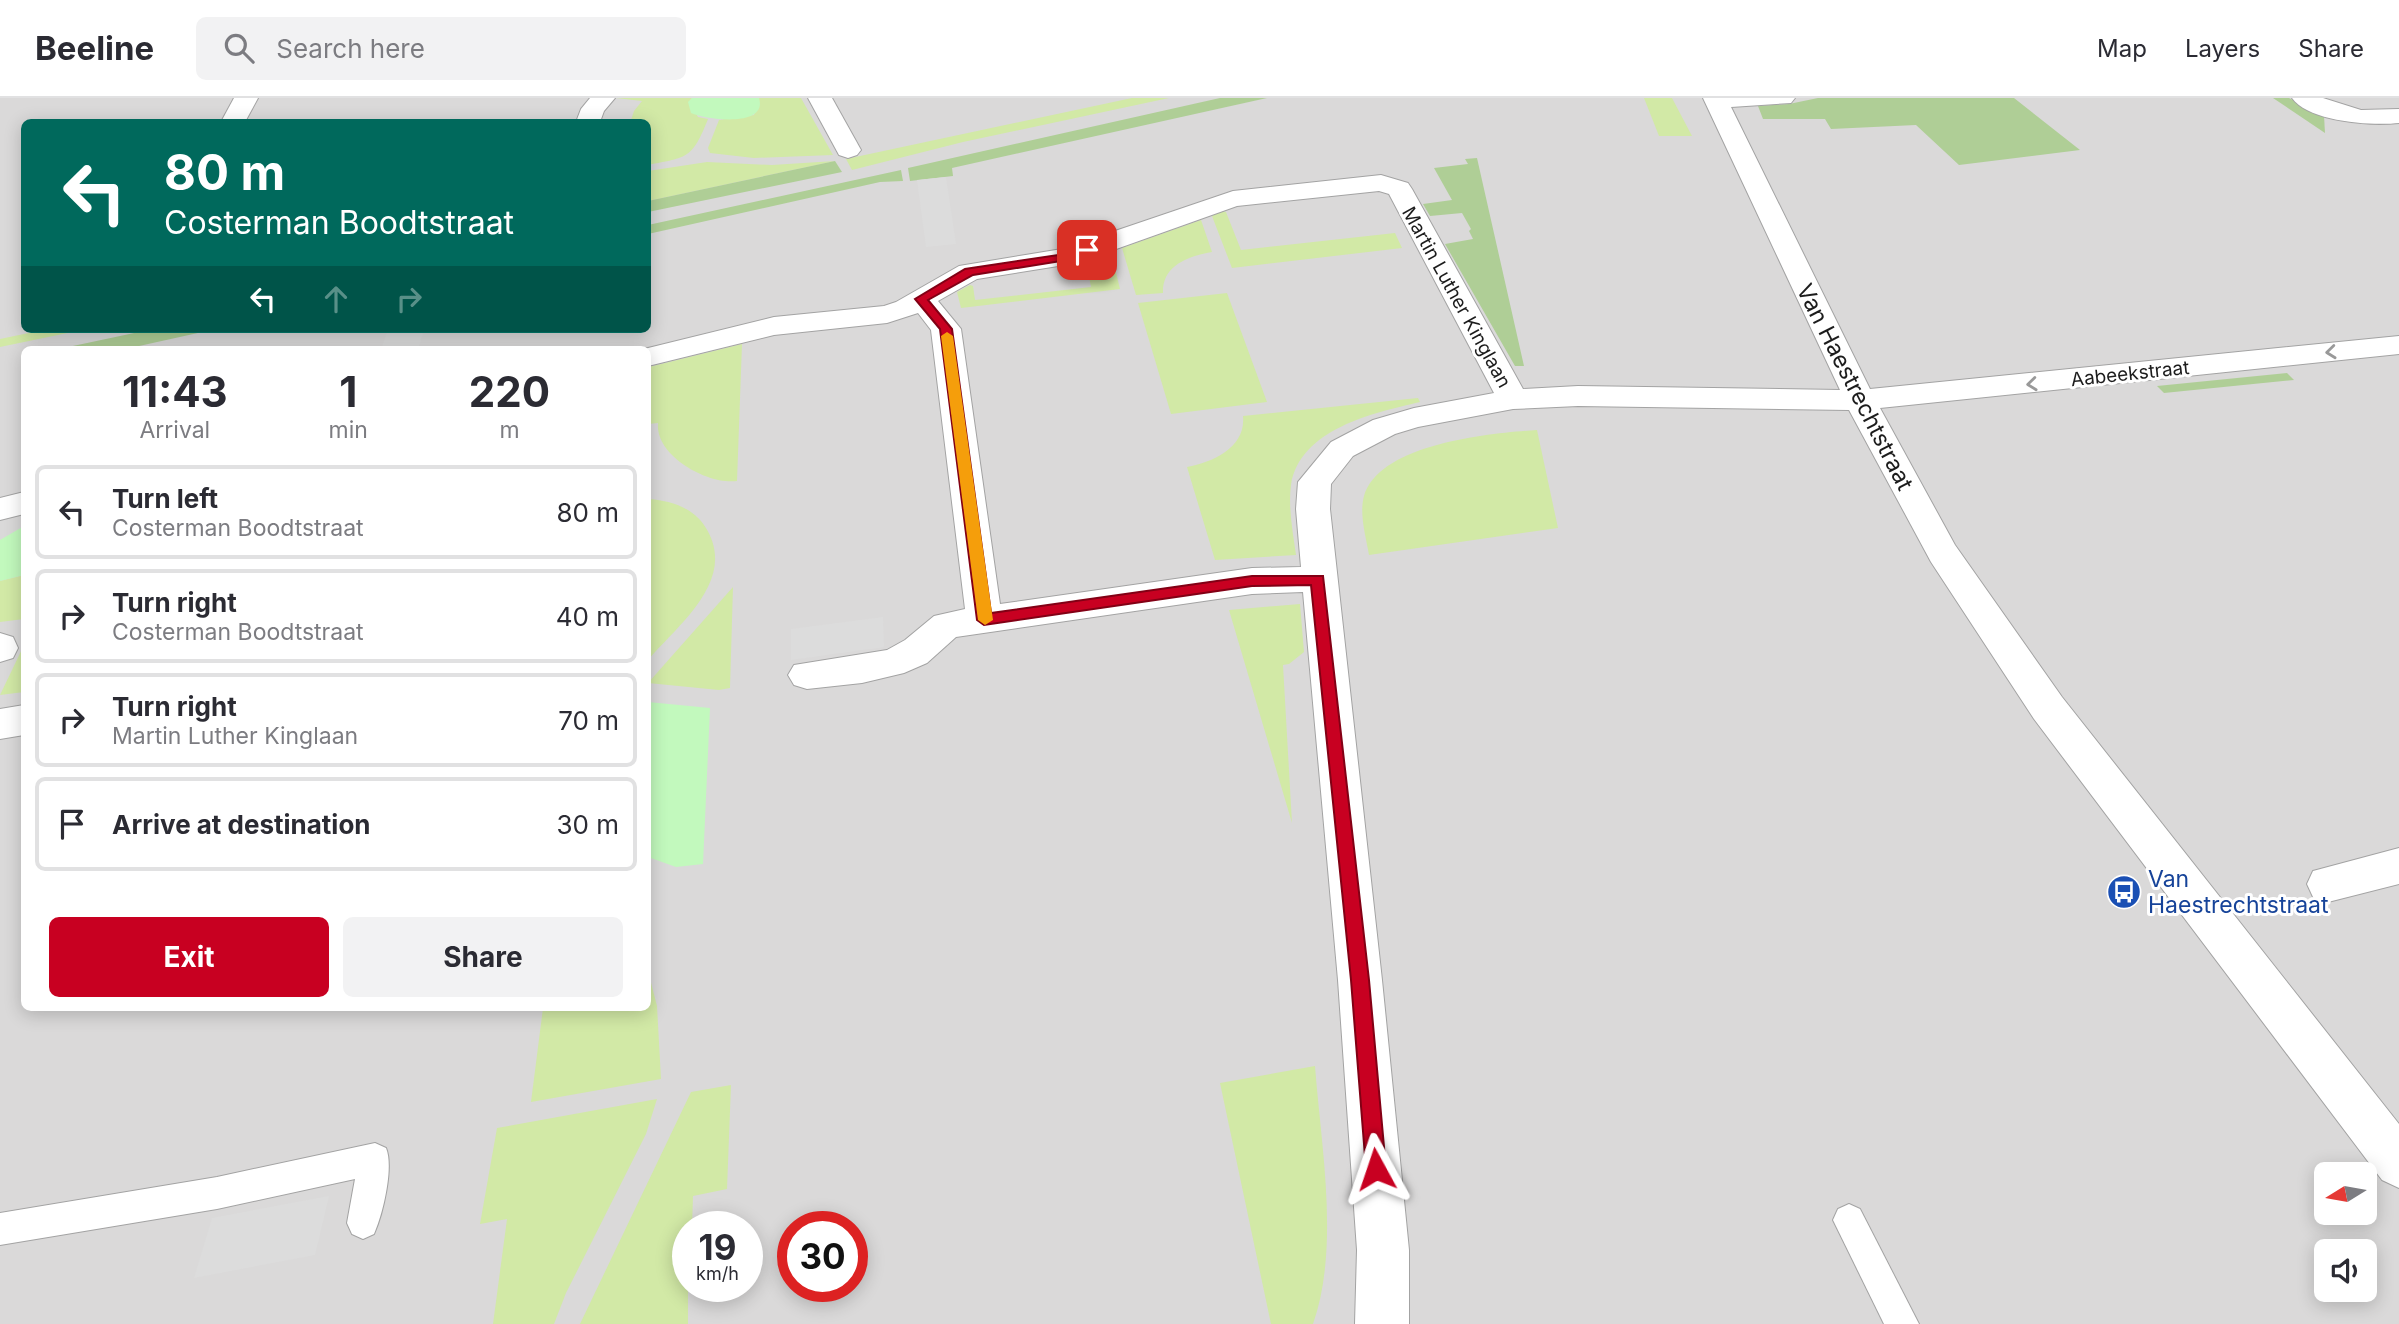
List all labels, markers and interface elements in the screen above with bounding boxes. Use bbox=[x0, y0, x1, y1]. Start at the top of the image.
search box bbox=[196, 17, 686, 80]
text: Beeline bbox=[35, 28, 154, 68]
icon: search bbox=[220, 29, 258, 67]
text: Search here bbox=[276, 33, 425, 64]
text: Map bbox=[2097, 34, 2147, 63]
text: Layers bbox=[2185, 34, 2260, 63]
text: Share bbox=[2298, 34, 2364, 63]
text: 80 m bbox=[164, 143, 285, 202]
icon: left bbox=[49, 147, 140, 238]
text: Costerman Boodtstraat bbox=[164, 203, 514, 242]
street label: Martin Luther Kinglaan bbox=[1397, 203, 1516, 392]
pin bbox=[1057, 220, 1117, 280]
icon: arrive bbox=[1068, 231, 1106, 269]
street label: Van Haestrechtstraat bbox=[1791, 279, 1919, 495]
icon: left bbox=[244, 280, 282, 318]
icon: ahead bbox=[317, 280, 355, 318]
icon: right bbox=[390, 280, 428, 318]
one-way arrow bbox=[2325, 344, 2336, 359]
street label: Aabeekstraat bbox=[2070, 356, 2190, 391]
text: 11:43 bbox=[122, 366, 228, 417]
text: 1 bbox=[339, 366, 357, 417]
text: 220 bbox=[469, 366, 550, 417]
one-way arrow bbox=[2026, 376, 2038, 391]
text: Arrival bbox=[139, 416, 210, 444]
text: min bbox=[329, 416, 368, 444]
text: m bbox=[499, 416, 520, 444]
text: Turn left bbox=[112, 483, 218, 514]
icon: left bbox=[53, 493, 91, 531]
text: 80 m bbox=[556, 497, 619, 528]
text: Costerman Boodtstraat bbox=[112, 514, 364, 542]
text: Turn right bbox=[112, 587, 237, 618]
icon: right bbox=[53, 597, 91, 635]
text: 40 m bbox=[556, 601, 619, 632]
text: Costerman Boodtstraat bbox=[112, 618, 364, 646]
text: Turn right bbox=[112, 691, 237, 722]
icon: right bbox=[53, 701, 91, 739]
text: 70 m bbox=[558, 705, 619, 736]
text: Martin Luther Kinglaan bbox=[112, 722, 358, 750]
icon: arrive bbox=[53, 805, 91, 843]
text: Arrive at destination bbox=[112, 809, 371, 840]
text: 30 m bbox=[556, 809, 619, 840]
place label: Van Haestrechtstraat bbox=[2148, 865, 2329, 919]
bus stop icon: Van Haestrechtstraat bbox=[2105, 873, 2143, 911]
button: Exit bbox=[49, 917, 329, 997]
button: Share bbox=[343, 917, 623, 997]
position arrow bbox=[1339, 1132, 1413, 1206]
north arrow bbox=[2314, 1162, 2376, 1225]
map controls bbox=[2314, 1162, 2377, 1302]
speed limit sign: 30 bbox=[777, 1211, 868, 1302]
text: 19 bbox=[699, 1226, 736, 1268]
button: sound bbox=[2314, 1239, 2377, 1302]
text: km/h bbox=[696, 1263, 739, 1284]

